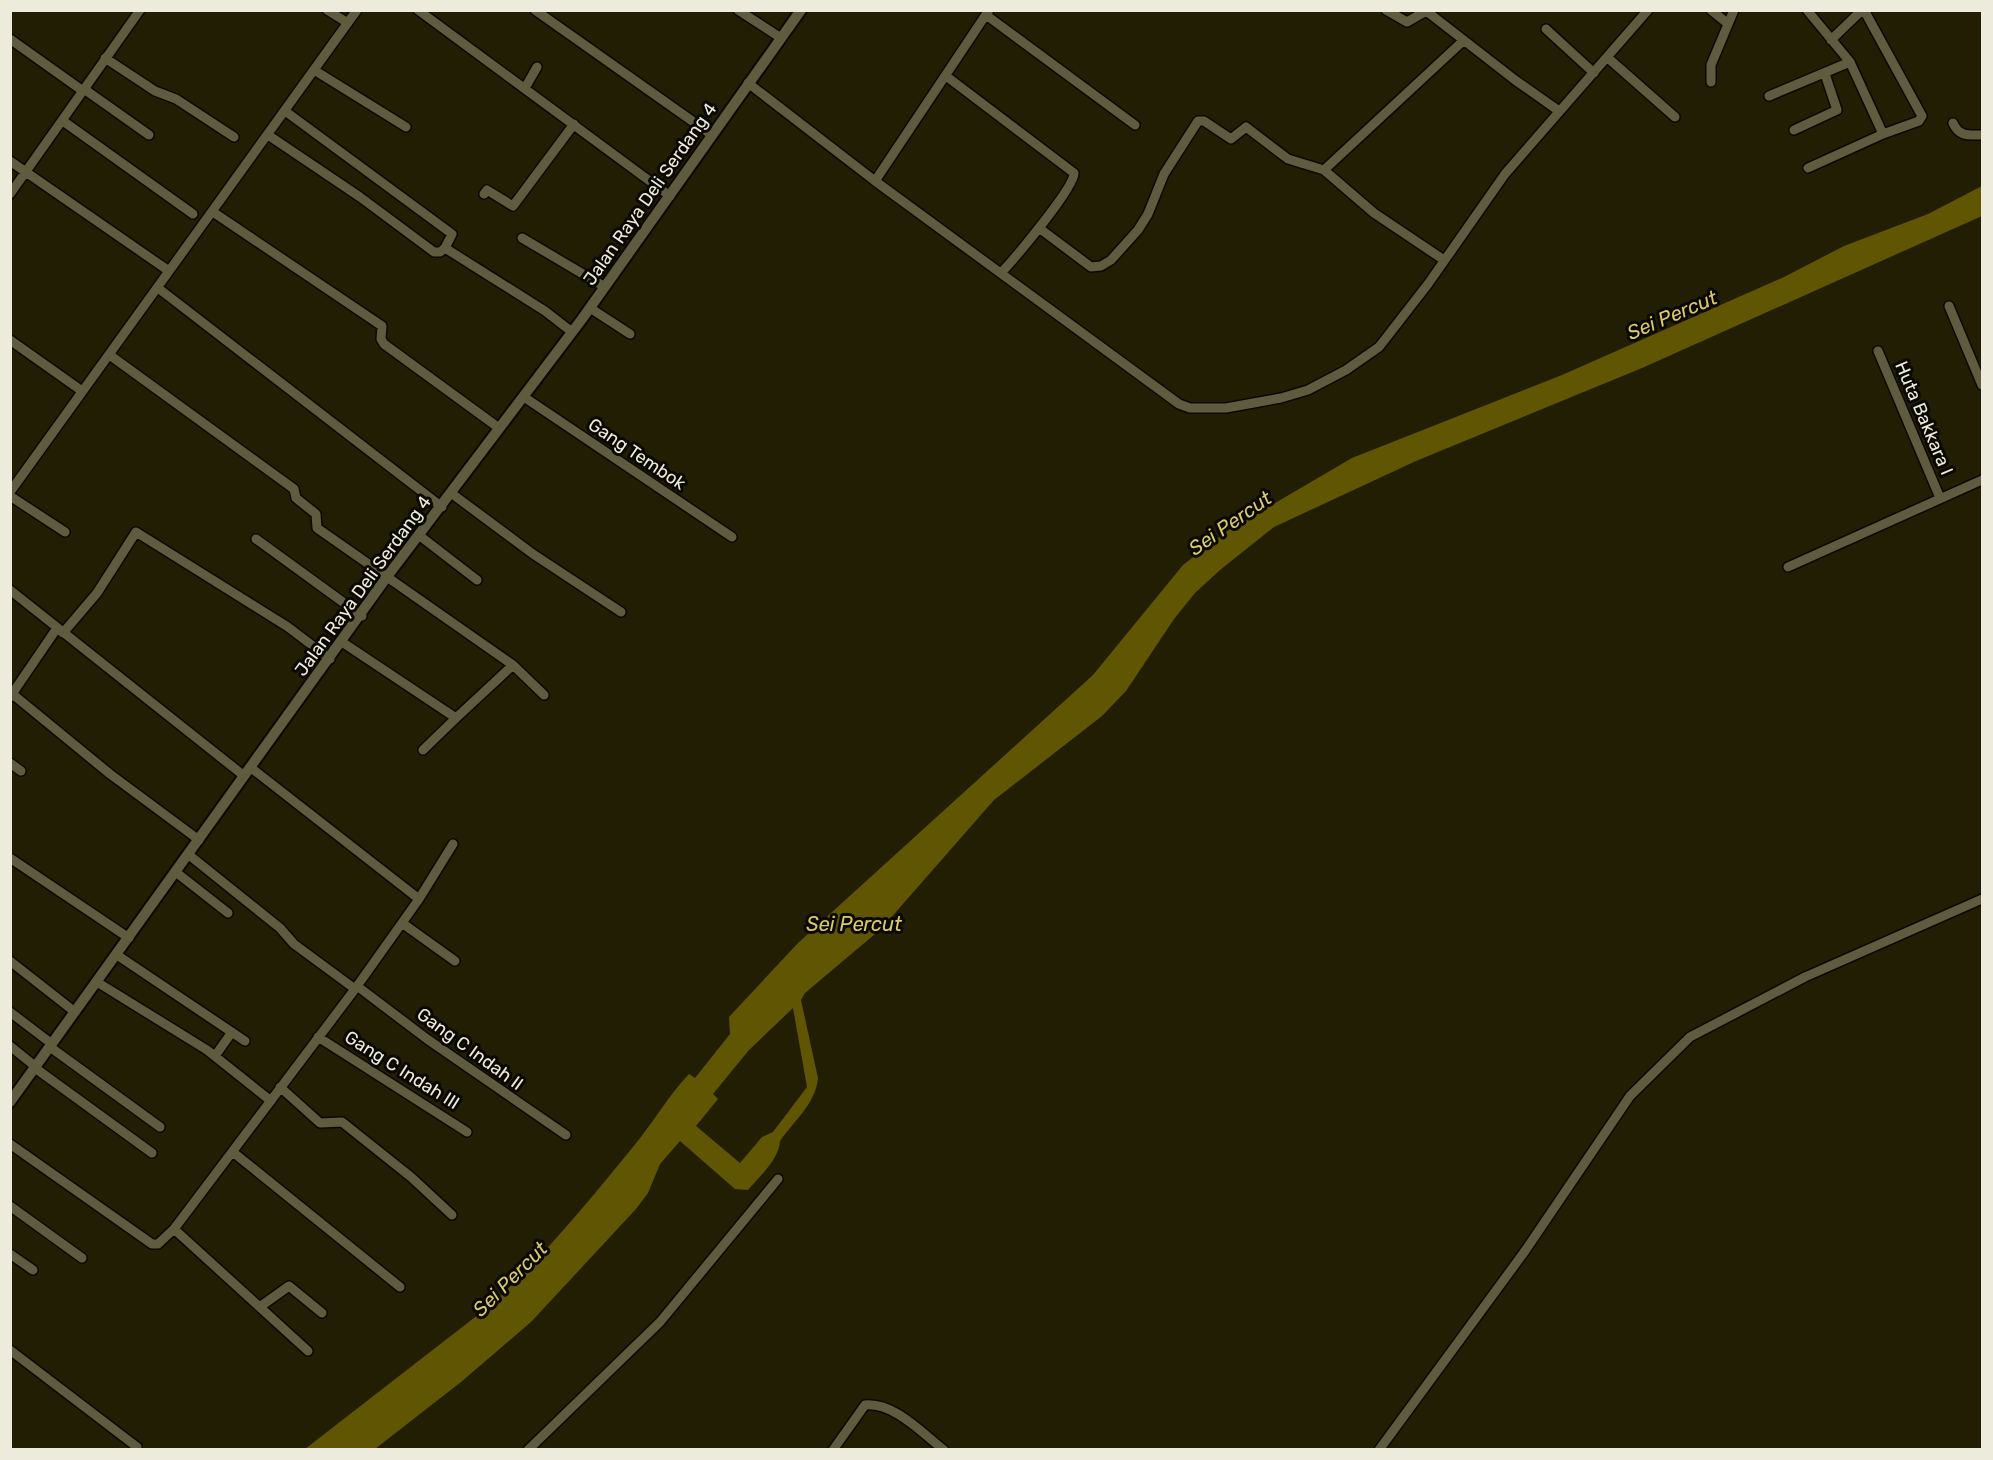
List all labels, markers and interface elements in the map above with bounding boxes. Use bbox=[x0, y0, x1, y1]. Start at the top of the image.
street label: Jalan Raya Deli Serdang 4 bbox=[579, 98, 721, 290]
water label: Sei Percut bbox=[1623, 285, 1721, 345]
street label: Huta Bakkara I bbox=[1890, 358, 1958, 478]
street label: Gang Tembok bbox=[584, 413, 691, 495]
water label: Sei Percut bbox=[1184, 486, 1276, 560]
street label: Jalan Raya Deli Serdang 4 bbox=[290, 491, 436, 681]
water label: Sei Percut bbox=[806, 912, 902, 936]
street label: Gang C Indah II bbox=[412, 1003, 528, 1095]
street label: Gang C Indah III bbox=[341, 1026, 463, 1114]
water label: Sei Percut bbox=[468, 1236, 553, 1321]

